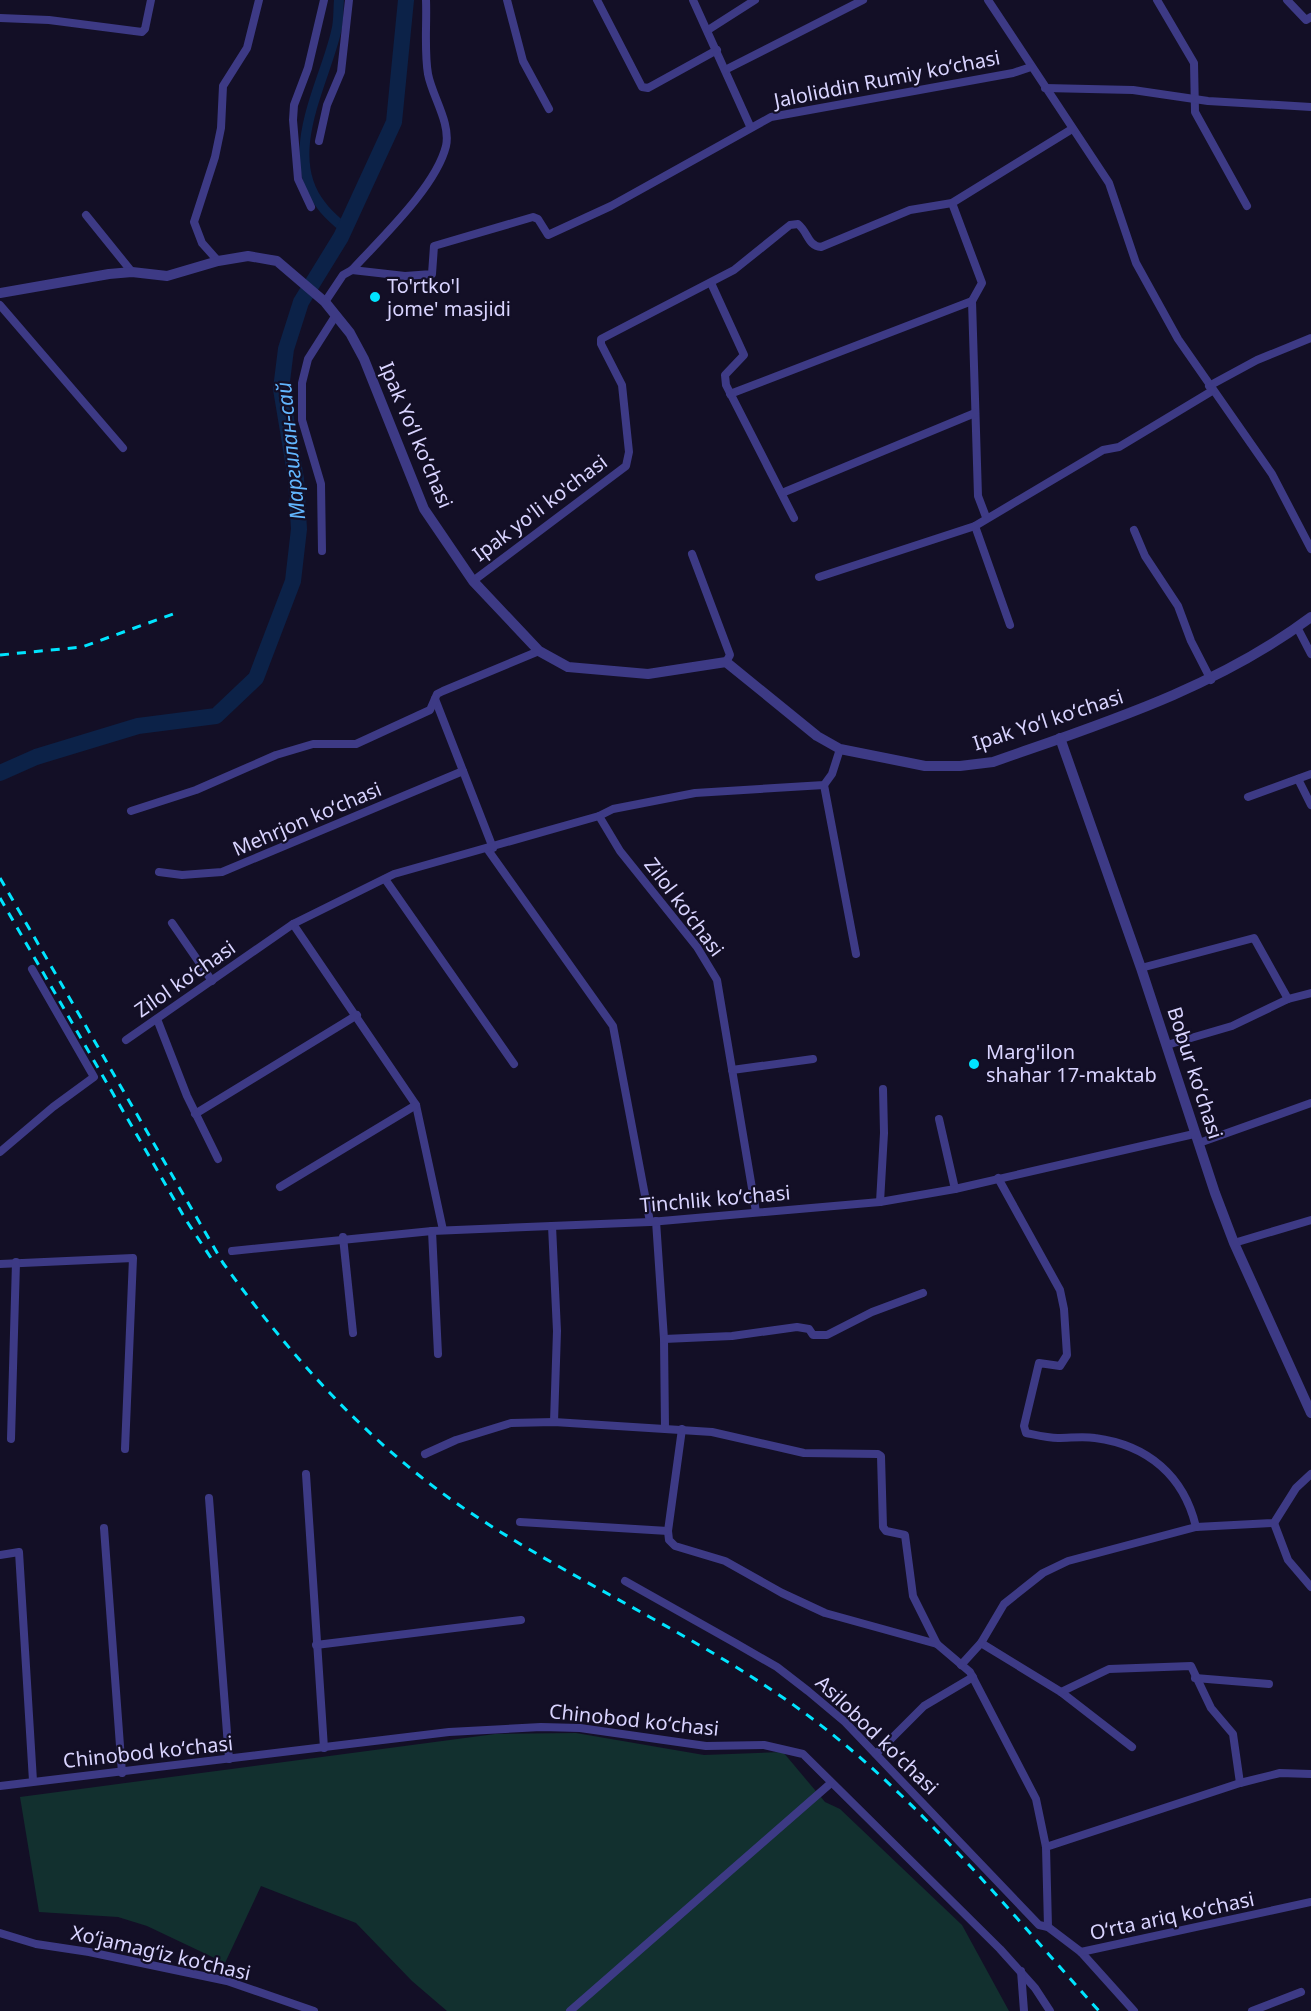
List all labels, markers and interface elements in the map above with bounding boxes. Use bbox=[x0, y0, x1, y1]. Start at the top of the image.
street label: Jaloliddin Rumiy koʻchasi bbox=[770, 43, 1002, 114]
place label: To'rtko'l jome' masjidi bbox=[385, 272, 511, 322]
marker: To'rtko'l jome' masjidi bbox=[368, 290, 382, 304]
street label: Ipak Yoʻl koʻchasi bbox=[373, 357, 459, 512]
water label: Маргилан-сай bbox=[269, 381, 311, 521]
street label: Ipak yo'li ko'chasi bbox=[467, 448, 613, 567]
street label: Ipak Yoʻl koʻchasi bbox=[969, 682, 1127, 757]
street label: Mehrjon koʻchasi bbox=[228, 775, 385, 862]
street label: Zilol ko‘chasi bbox=[638, 852, 730, 962]
street label: Zilol ko‘chasi bbox=[129, 934, 240, 1023]
street label: Bobur koʻchasi bbox=[1161, 1003, 1230, 1142]
place label: Marg'ilon shahar 17-maktab bbox=[986, 1038, 1157, 1088]
marker: Marg'ilon shahar 17-maktab bbox=[967, 1057, 981, 1071]
street label: Tinchlik koʻchasi bbox=[639, 1178, 791, 1219]
street label: Asilobod koʻchasi bbox=[810, 1669, 945, 1800]
street label: Chinobod koʻchasi bbox=[548, 1697, 720, 1742]
street label: Chinobod koʻchasi bbox=[62, 1729, 234, 1774]
street label: Oʻrta ariq koʻchasi bbox=[1087, 1885, 1257, 1946]
street label: Xoʻjamagʻiz koʻchasi bbox=[69, 1919, 253, 1986]

